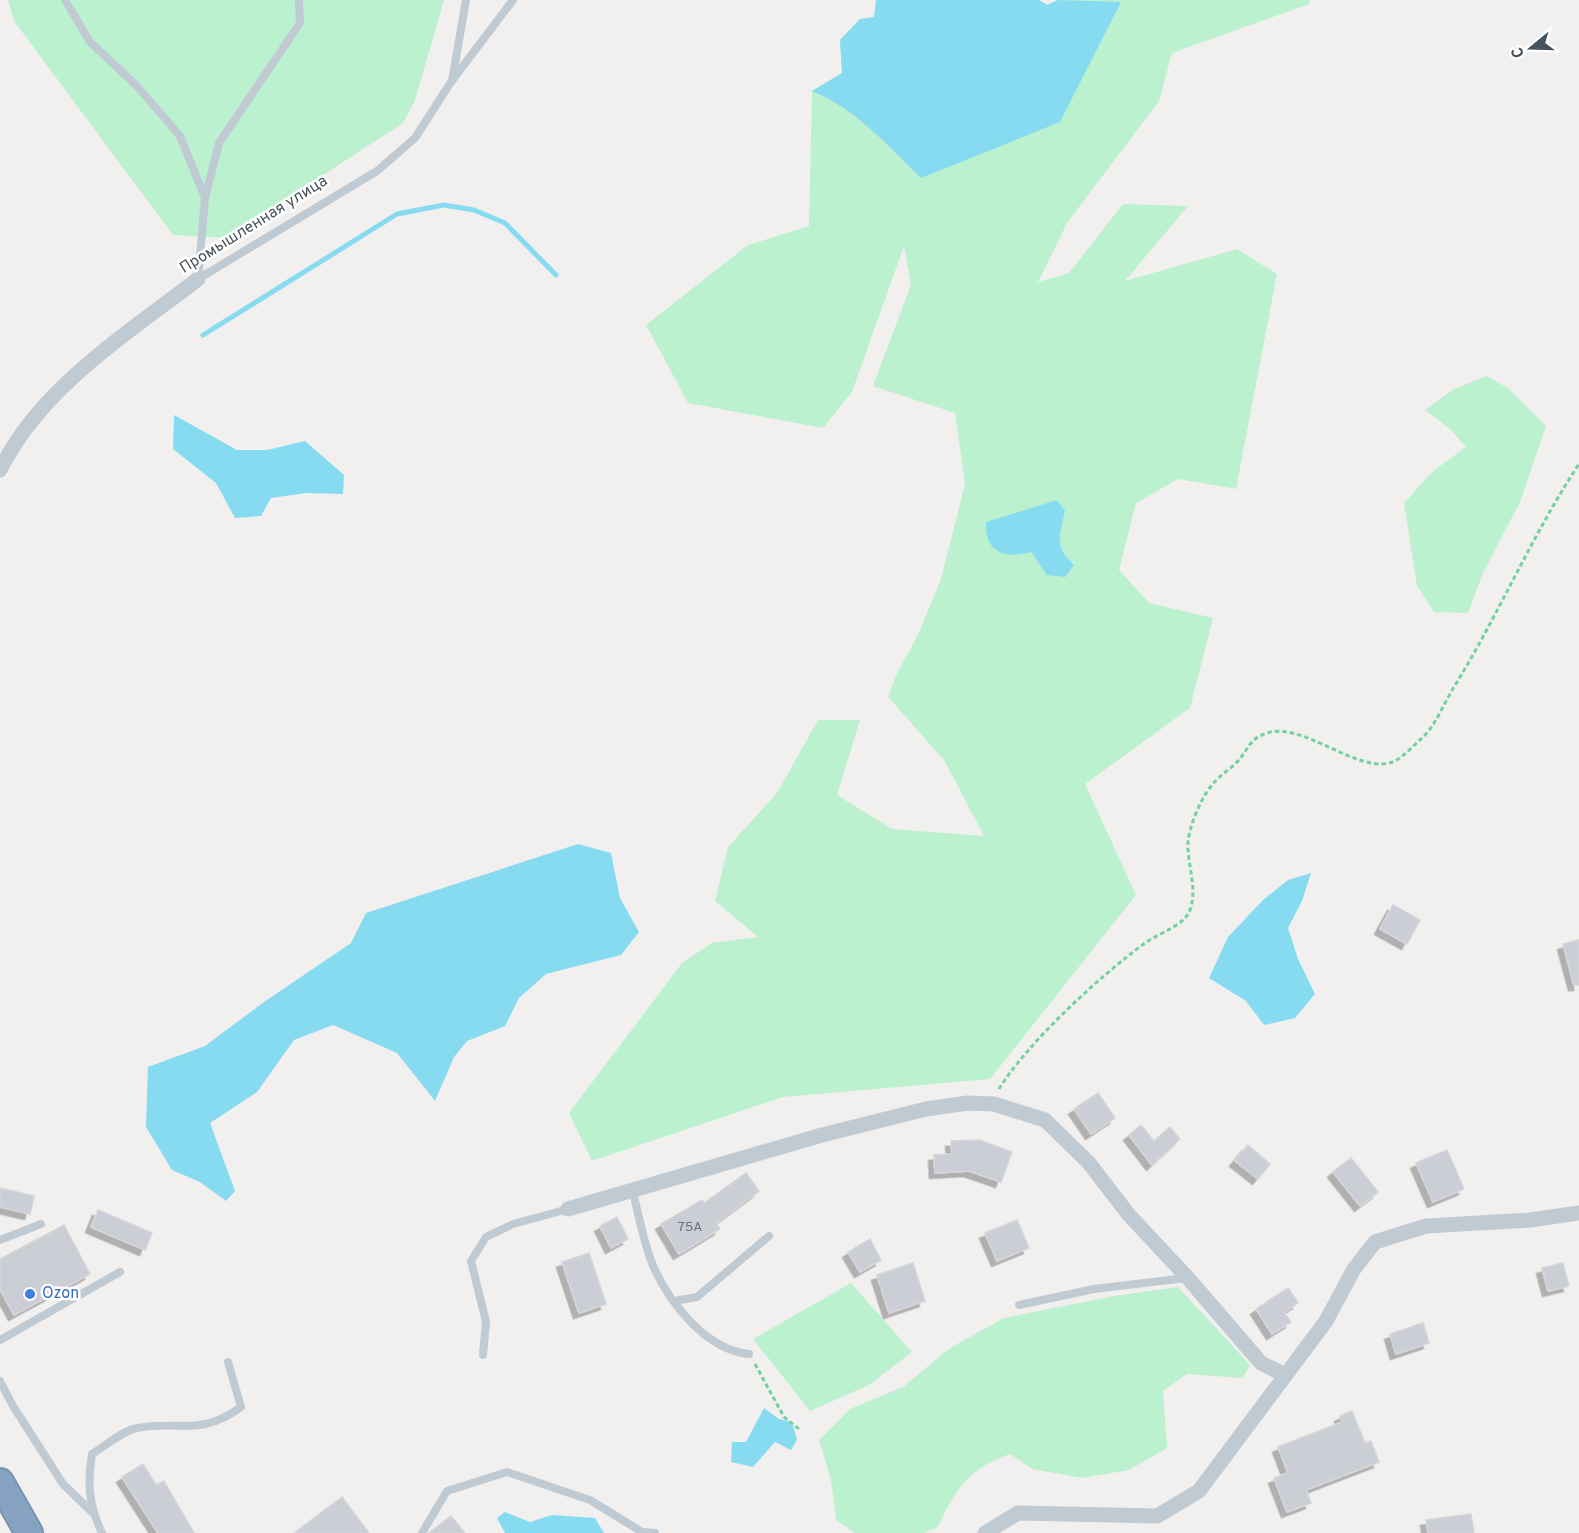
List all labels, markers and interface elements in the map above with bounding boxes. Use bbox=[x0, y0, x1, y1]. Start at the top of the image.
north arrow bbox=[1501, 18, 1561, 78]
text: С bbox=[1508, 44, 1530, 60]
street label: Промышленная улица bbox=[176, 171, 332, 279]
house number: 75А bbox=[677, 1219, 703, 1236]
place label: Ozon bbox=[42, 1284, 79, 1304]
marker: Ozon bbox=[23, 1287, 37, 1301]

